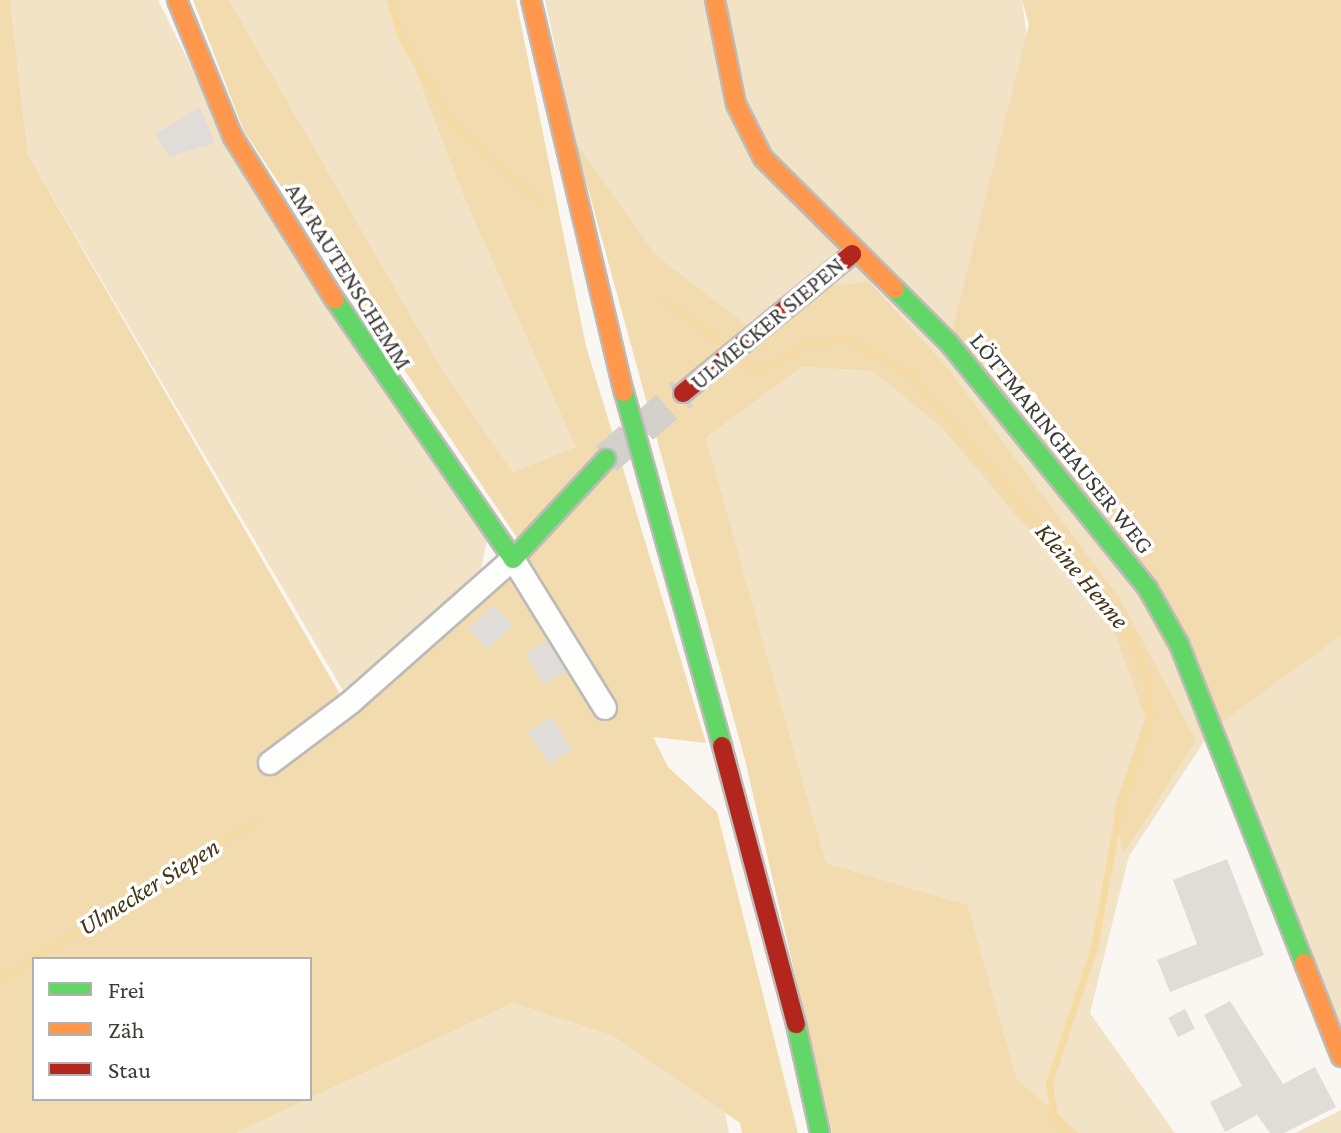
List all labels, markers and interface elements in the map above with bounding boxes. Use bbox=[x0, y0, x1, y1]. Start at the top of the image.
street label: AM RAUTENSCHEMM bbox=[280, 177, 418, 375]
street label: ULMECKER SIEPEN bbox=[684, 250, 850, 396]
street label: LÖTTMARINGHAUSER WEG bbox=[964, 327, 1160, 559]
water label: Kleine Henne bbox=[1029, 517, 1135, 635]
water label: Ulmecker Siepen bbox=[73, 831, 225, 943]
legend bbox=[32, 957, 312, 1101]
text: Frei bbox=[108, 976, 145, 1003]
text: Zäh bbox=[108, 1016, 145, 1043]
text: Stau bbox=[108, 1056, 151, 1083]

